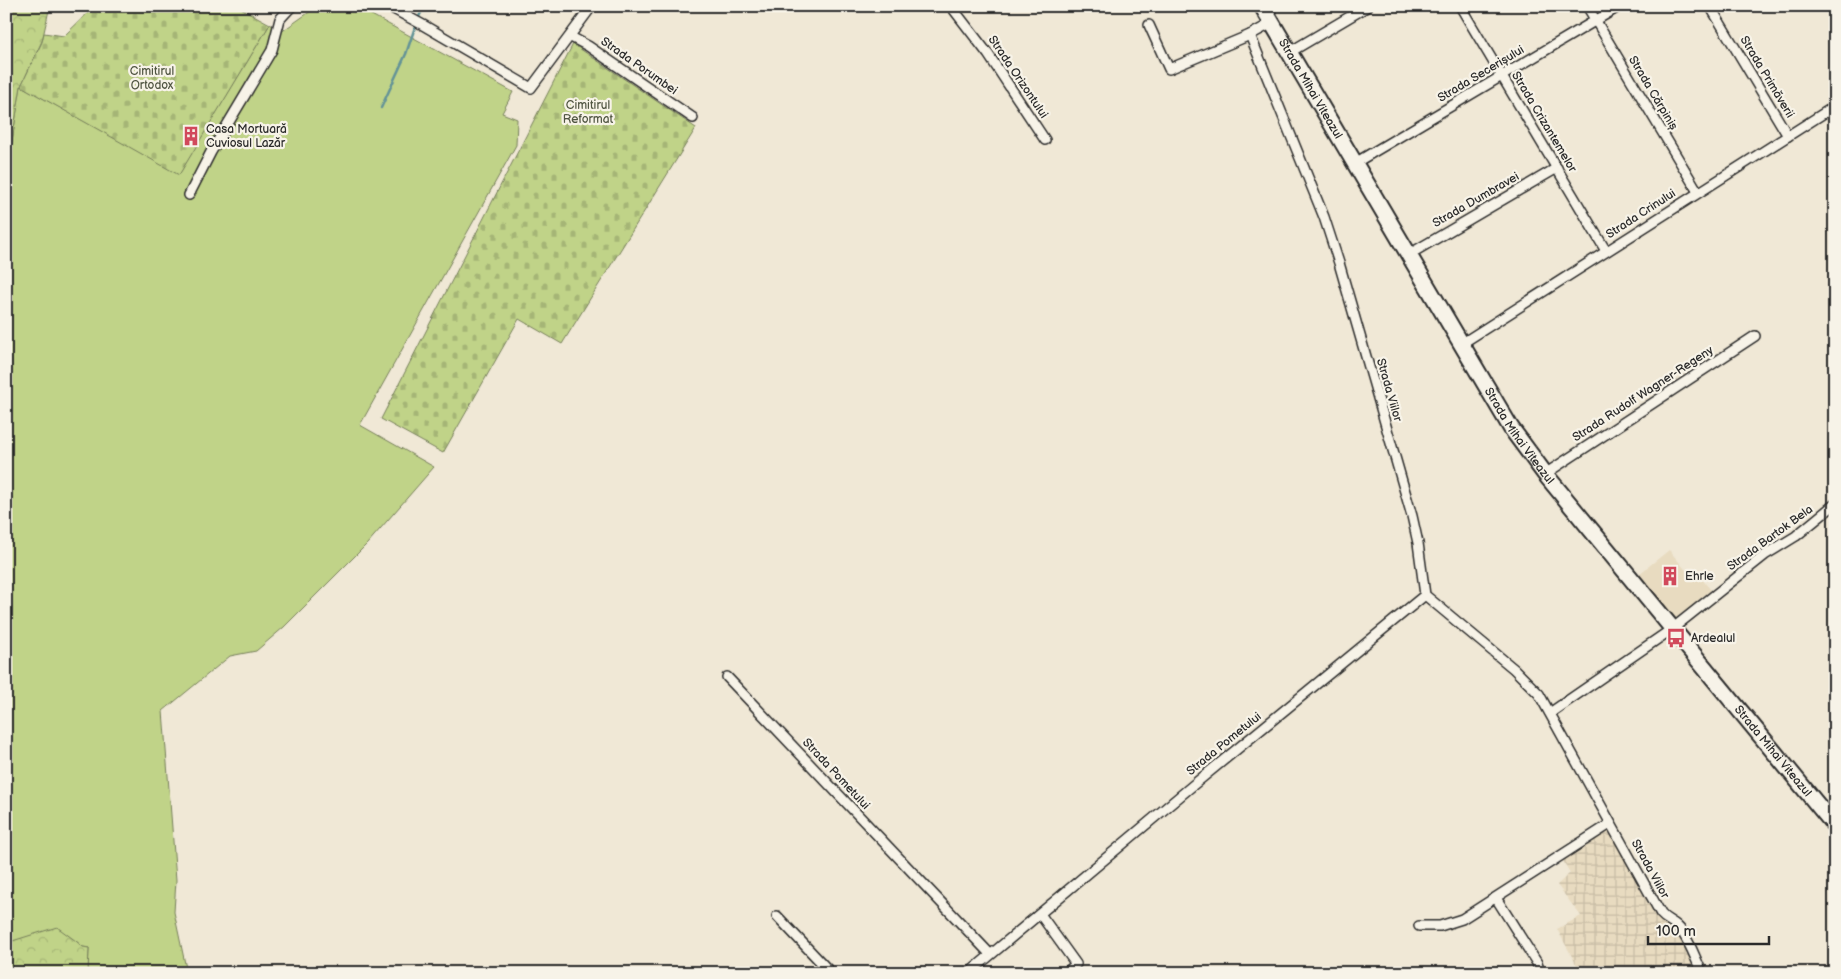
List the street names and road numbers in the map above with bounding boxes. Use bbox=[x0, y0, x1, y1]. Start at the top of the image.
street label: Strada Orizontului bbox=[985, 33, 1051, 121]
street label: Strada Primăverii bbox=[1737, 33, 1797, 121]
street label: Strada Porumbei bbox=[598, 34, 680, 98]
street label: Strada Mihai Viteazul bbox=[1275, 36, 1346, 141]
street label: Strada Secerișului bbox=[1435, 42, 1527, 106]
street label: Strada Cărpiniș bbox=[1625, 53, 1681, 133]
street label: Strada Crizantemelor bbox=[1508, 69, 1580, 176]
street label: Strada Dumbravei bbox=[1430, 169, 1522, 231]
street label: Strada Crinului bbox=[1603, 186, 1679, 242]
street label: Strada Rudolf Wagner-Regeny bbox=[1570, 342, 1717, 445]
street label: Strada Viilor bbox=[1373, 357, 1405, 424]
street label: Strada Mihai Viteazul bbox=[1481, 385, 1558, 487]
street label: Strada Bartok Bela bbox=[1724, 502, 1816, 574]
street label: Strada Mihai Viteazul bbox=[1731, 702, 1815, 800]
street label: Strada Pometului bbox=[1183, 709, 1265, 779]
street label: Strada Pometului bbox=[799, 735, 873, 813]
street label: Strada Viilor bbox=[1628, 837, 1673, 902]

